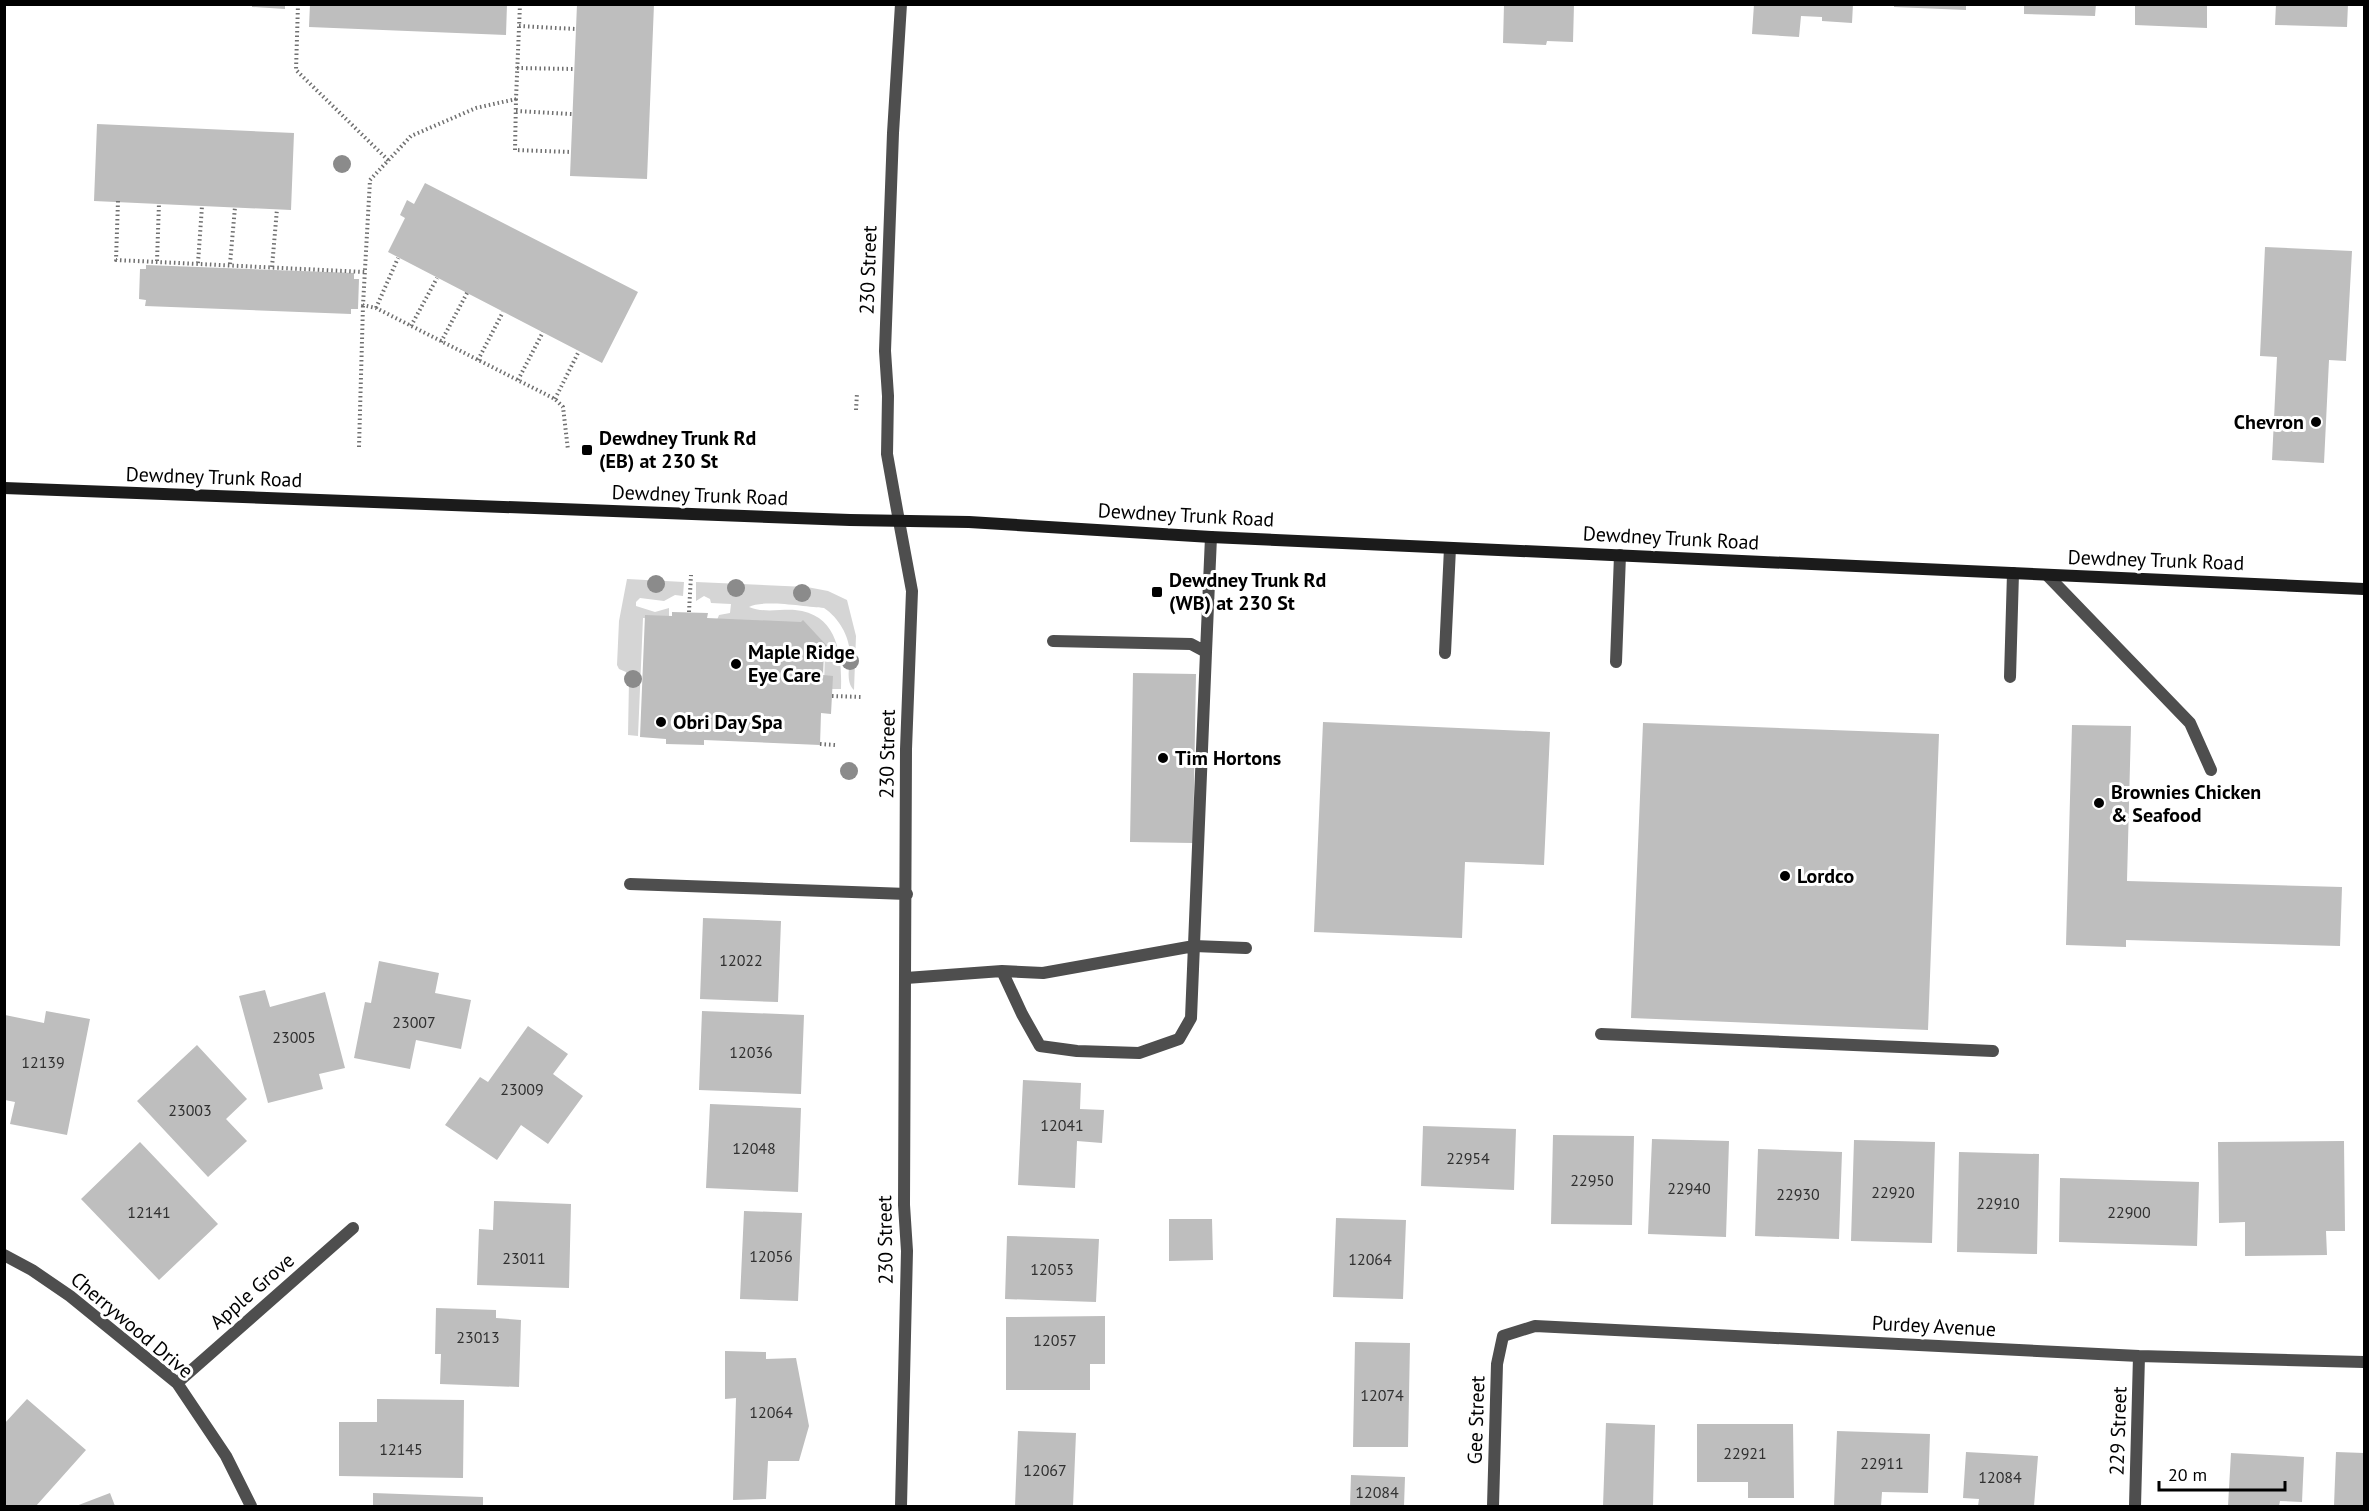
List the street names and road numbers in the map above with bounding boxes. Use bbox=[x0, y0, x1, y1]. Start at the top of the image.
street label: 230 Street bbox=[853, 225, 883, 315]
street label: Dewdney Trunk Road bbox=[125, 461, 303, 493]
street label: Dewdney Trunk Road bbox=[611, 479, 789, 511]
street label: Dewdney Trunk Road bbox=[1097, 497, 1275, 533]
street label: Dewdney Trunk Road bbox=[1582, 520, 1760, 556]
street label: Dewdney Trunk Road bbox=[2067, 544, 2245, 576]
street label: 230 Street bbox=[873, 709, 901, 799]
street label: 230 Street bbox=[871, 1195, 899, 1285]
street label: Apple Grove bbox=[204, 1247, 300, 1335]
street label: Cherrywood Drive bbox=[65, 1266, 199, 1384]
street label: Purdey Avenue bbox=[1871, 1310, 1997, 1342]
street label: Gee Street bbox=[1461, 1375, 1491, 1465]
street label: 229 Street bbox=[2103, 1386, 2133, 1476]

